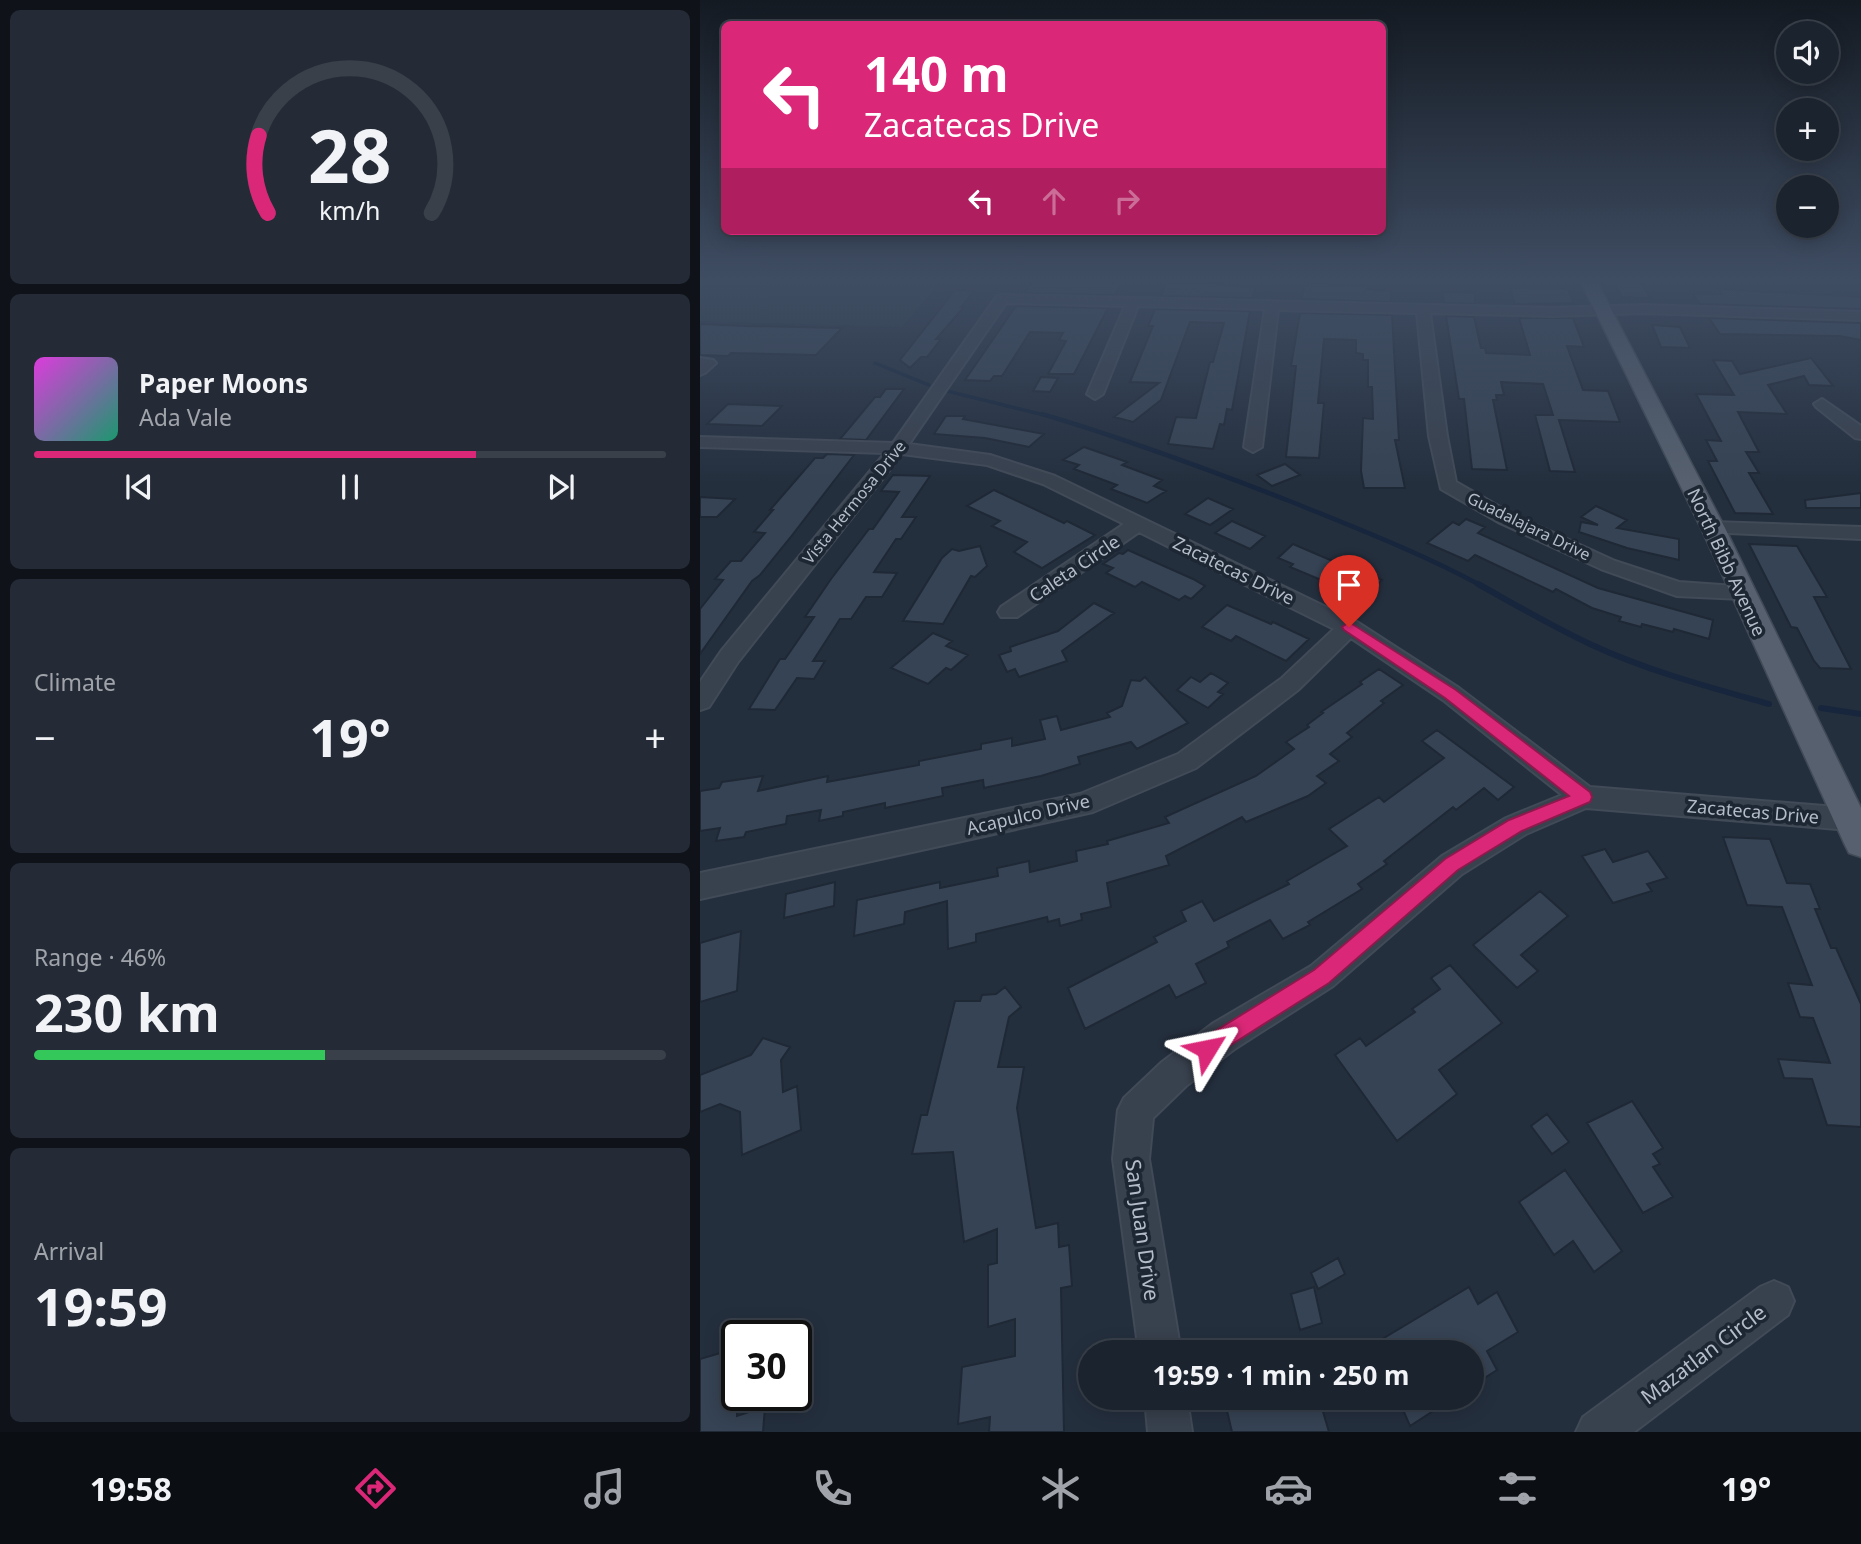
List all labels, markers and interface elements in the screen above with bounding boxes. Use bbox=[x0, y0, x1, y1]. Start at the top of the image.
map controls bbox=[1776, 21, 1839, 238]
button: sound bbox=[1776, 21, 1839, 84]
text: 140 m bbox=[864, 40, 1009, 106]
icon: left bbox=[749, 49, 840, 140]
button: + bbox=[1776, 98, 1839, 161]
text: Zacatecas Drive bbox=[864, 103, 1099, 146]
text: 28 bbox=[308, 106, 392, 205]
button: − bbox=[1776, 175, 1839, 238]
icon: left bbox=[962, 182, 1000, 220]
icon: ahead bbox=[1035, 182, 1073, 220]
icon: right bbox=[1108, 182, 1146, 220]
text: km/h bbox=[319, 193, 381, 227]
text: Paper Moons bbox=[139, 365, 308, 401]
text: Ada Vale bbox=[139, 401, 232, 433]
street label: Vista Hermosa Drive bbox=[797, 436, 911, 568]
icon: previous bbox=[120, 468, 158, 506]
icon: pause bbox=[331, 468, 369, 506]
icon: next bbox=[542, 468, 580, 506]
street label: North Bibb Avenue bbox=[1682, 484, 1772, 640]
street label: Guadalajara Drive bbox=[1464, 487, 1594, 565]
street label: Caleta Circle bbox=[1024, 529, 1124, 607]
street label: Zacatecas Drive bbox=[1169, 530, 1299, 610]
pin bbox=[1319, 555, 1379, 627]
icon: arrive bbox=[1330, 566, 1368, 604]
text: Climate bbox=[34, 666, 116, 698]
text: 19° bbox=[309, 701, 391, 772]
text: − bbox=[34, 711, 56, 763]
text: + bbox=[644, 711, 666, 763]
street label: Acapulco Drive bbox=[964, 788, 1092, 840]
street label: Zacatecas Drive bbox=[1686, 793, 1820, 829]
text: Range · 46% bbox=[34, 941, 166, 973]
text: 230 km bbox=[34, 976, 220, 1047]
position arrow bbox=[1170, 1012, 1244, 1086]
street label: San Juan Drive bbox=[1119, 1157, 1167, 1303]
text: Arrival bbox=[34, 1235, 104, 1267]
text: 19:59 bbox=[34, 1270, 168, 1341]
street label: Mazatlan Circle bbox=[1635, 1298, 1771, 1410]
speed limit sign: 30 bbox=[721, 1320, 812, 1411]
text: 19:59 · 1 min · 250 m bbox=[1153, 1357, 1409, 1393]
icon: directions bbox=[351, 1464, 400, 1513]
icon: music bbox=[580, 1464, 629, 1513]
icon: phone bbox=[808, 1464, 857, 1513]
icon: climate bbox=[1036, 1464, 1085, 1513]
icon: car bbox=[1264, 1464, 1313, 1513]
icon: filters bbox=[1493, 1464, 1542, 1513]
text: 19:58 bbox=[90, 1467, 172, 1510]
text: 19° bbox=[1721, 1467, 1771, 1510]

